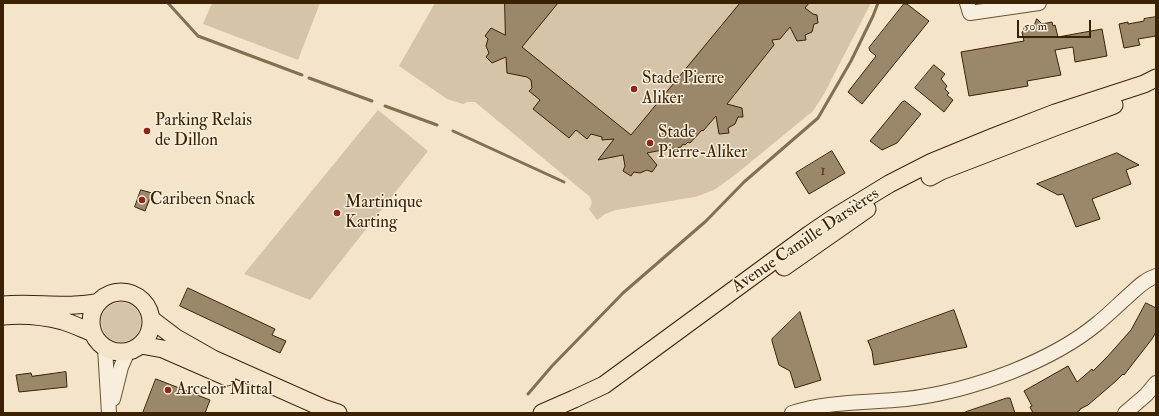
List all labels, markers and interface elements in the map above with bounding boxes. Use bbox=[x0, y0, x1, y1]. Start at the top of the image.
scale bar bbox=[1019, 12, 1093, 38]
text: 50 m bbox=[1024, 19, 1047, 34]
place label: Stade Pierre Aliker bbox=[642, 69, 724, 109]
marker: Stade Pierre Aliker bbox=[629, 84, 639, 94]
place label: Parking Relais de Dillon bbox=[155, 111, 252, 151]
place label: Stade Pierre-Aliker bbox=[658, 123, 747, 163]
marker: Parking Relais de Dillon bbox=[142, 126, 152, 136]
marker: Stade Pierre-Aliker bbox=[645, 138, 655, 148]
house number: 1 bbox=[820, 163, 826, 181]
street label: Avenue Camille Darsières bbox=[729, 184, 883, 298]
place label: Caribeen Snack bbox=[150, 190, 255, 210]
place label: Martinique Karting bbox=[345, 193, 423, 233]
marker: Caribeen Snack bbox=[137, 195, 147, 205]
marker: Martinique Karting bbox=[332, 208, 342, 218]
place label: Arcelor Mittal bbox=[176, 380, 273, 400]
marker: Arcelor Mittal bbox=[163, 385, 173, 395]

